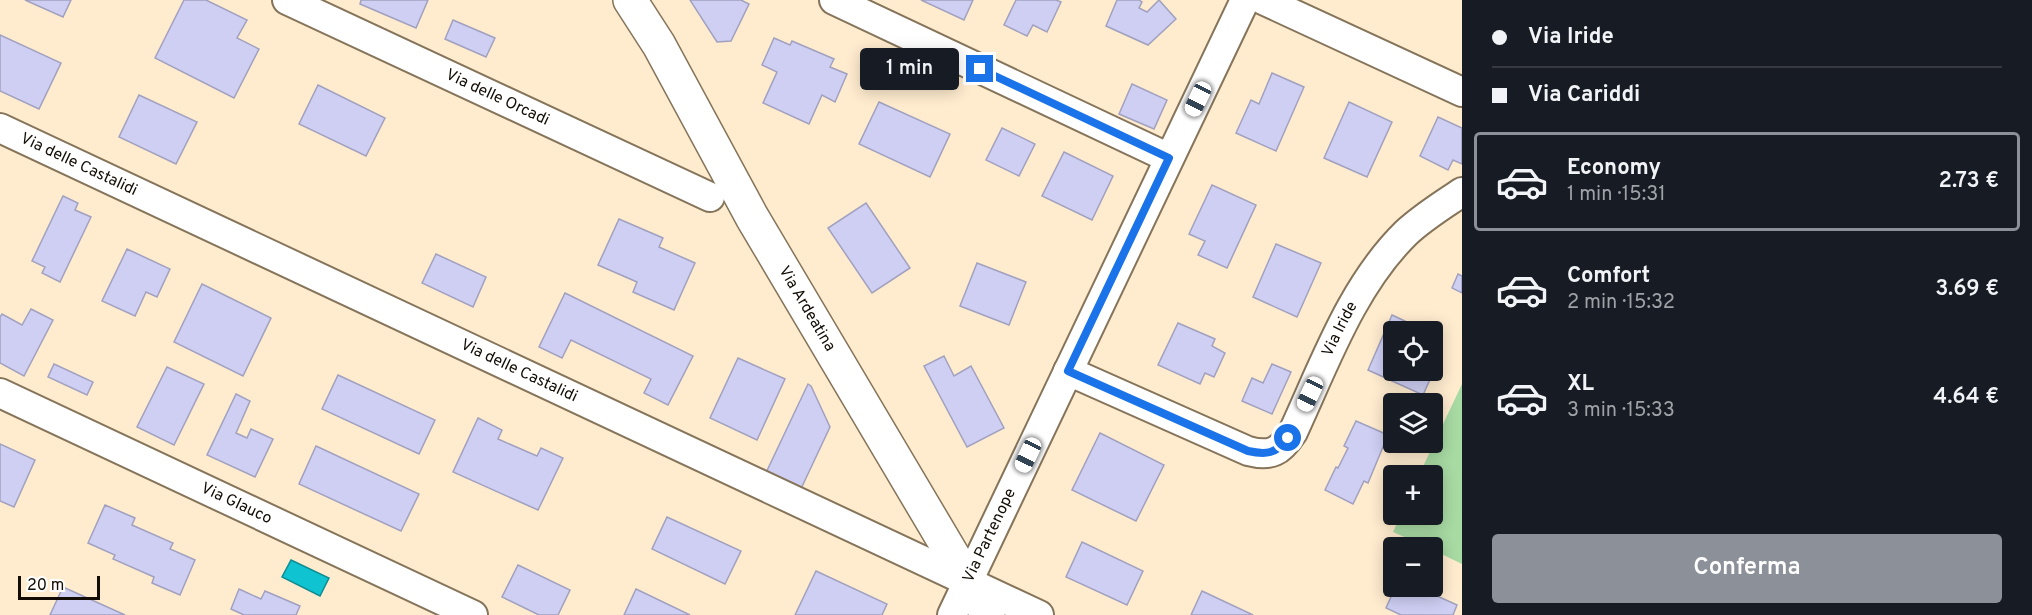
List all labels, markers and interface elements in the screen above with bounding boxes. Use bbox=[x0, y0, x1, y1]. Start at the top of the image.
text: Via Iride bbox=[1528, 24, 1614, 51]
callout: 1 min bbox=[860, 48, 959, 90]
route end bbox=[966, 55, 993, 82]
text: 1 min bbox=[886, 56, 933, 82]
street label: Via delle Orcadi bbox=[442, 65, 552, 131]
car bbox=[1182, 79, 1214, 119]
text: Via Cariddi bbox=[1528, 82, 1640, 109]
street label: Via delle Castalidi bbox=[17, 129, 140, 201]
icon: car bbox=[1495, 155, 1549, 209]
text: Economy bbox=[1567, 155, 1661, 182]
text: 2.73 € bbox=[1938, 168, 1999, 195]
text: 1 min · 15:31 bbox=[1567, 182, 1666, 208]
street label: Via Ardeatina bbox=[774, 263, 840, 355]
icon: car bbox=[1495, 263, 1549, 317]
text: Comfort bbox=[1567, 263, 1650, 290]
text: 3.69 € bbox=[1935, 276, 1999, 303]
text: 2 min · 15:32 bbox=[1567, 290, 1675, 316]
street label: Via Iride bbox=[1318, 298, 1363, 360]
map controls bbox=[1383, 321, 1443, 597]
button: locate bbox=[1383, 321, 1443, 381]
street label: Via delle Castalidi bbox=[457, 335, 581, 407]
icon: car bbox=[1495, 371, 1549, 425]
text: XL bbox=[1567, 371, 1594, 398]
car bbox=[1294, 374, 1326, 414]
text: 4.64 € bbox=[1933, 384, 1999, 411]
button: layers bbox=[1383, 393, 1443, 453]
text: 3 min · 15:33 bbox=[1567, 398, 1675, 424]
route start bbox=[1274, 424, 1301, 451]
car bbox=[1012, 435, 1044, 475]
button: + bbox=[1383, 465, 1443, 525]
street label: Via Glauco bbox=[197, 479, 275, 529]
street label: Via Partenope bbox=[959, 485, 1021, 586]
button: Conferma bbox=[1492, 534, 2002, 603]
button: − bbox=[1383, 537, 1443, 597]
scale bar bbox=[18, 573, 100, 600]
text: 20 m bbox=[27, 576, 64, 596]

